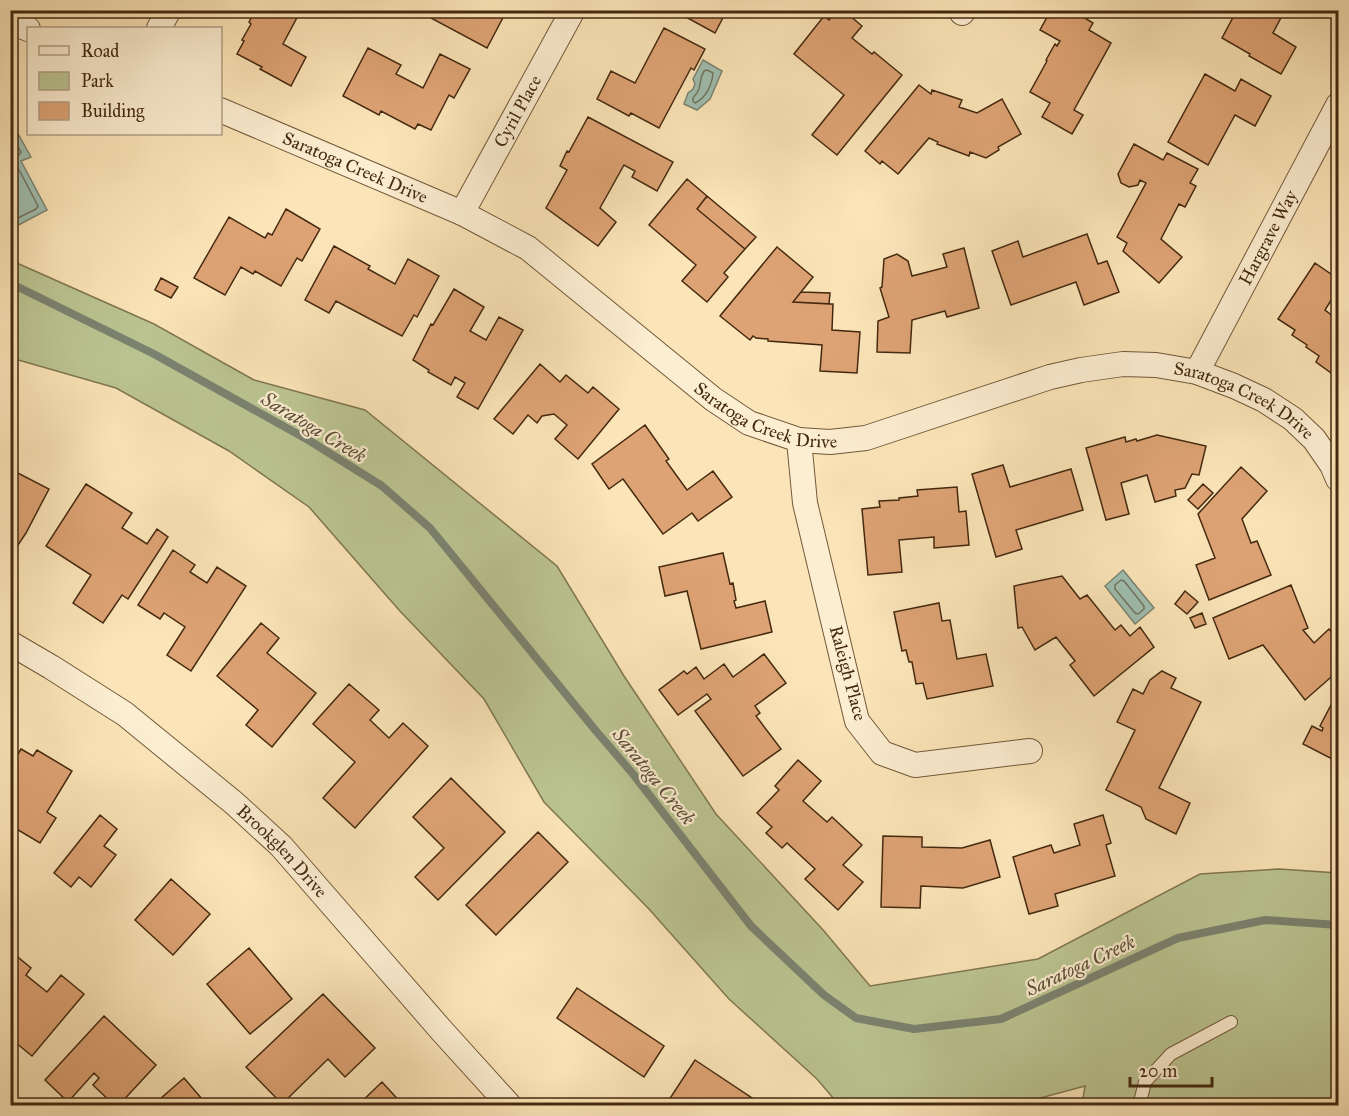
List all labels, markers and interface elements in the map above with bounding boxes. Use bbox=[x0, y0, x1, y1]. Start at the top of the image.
legend bbox=[27, 27, 222, 135]
text: Road bbox=[81, 40, 119, 62]
text: Park bbox=[81, 70, 114, 92]
street label: Cyril Place bbox=[489, 71, 546, 151]
text: Building bbox=[81, 100, 145, 123]
street label: Saratoga Creek Drive bbox=[279, 127, 431, 208]
street label: Hargrave Way bbox=[1234, 186, 1302, 289]
street label: Saratoga Creek Drive bbox=[1172, 357, 1319, 444]
street label: Saratoga Creek Drive bbox=[690, 377, 838, 453]
water label: Saratoga Creek bbox=[256, 386, 371, 468]
street label: Raleigh Place bbox=[824, 623, 871, 723]
water label: Saratoga Creek bbox=[607, 722, 701, 830]
street label: Brookglen Drive bbox=[232, 800, 332, 902]
water label: Saratoga Creek bbox=[1020, 929, 1139, 1001]
scale bar bbox=[1130, 1050, 1212, 1088]
text: 20 m bbox=[1139, 1060, 1177, 1082]

